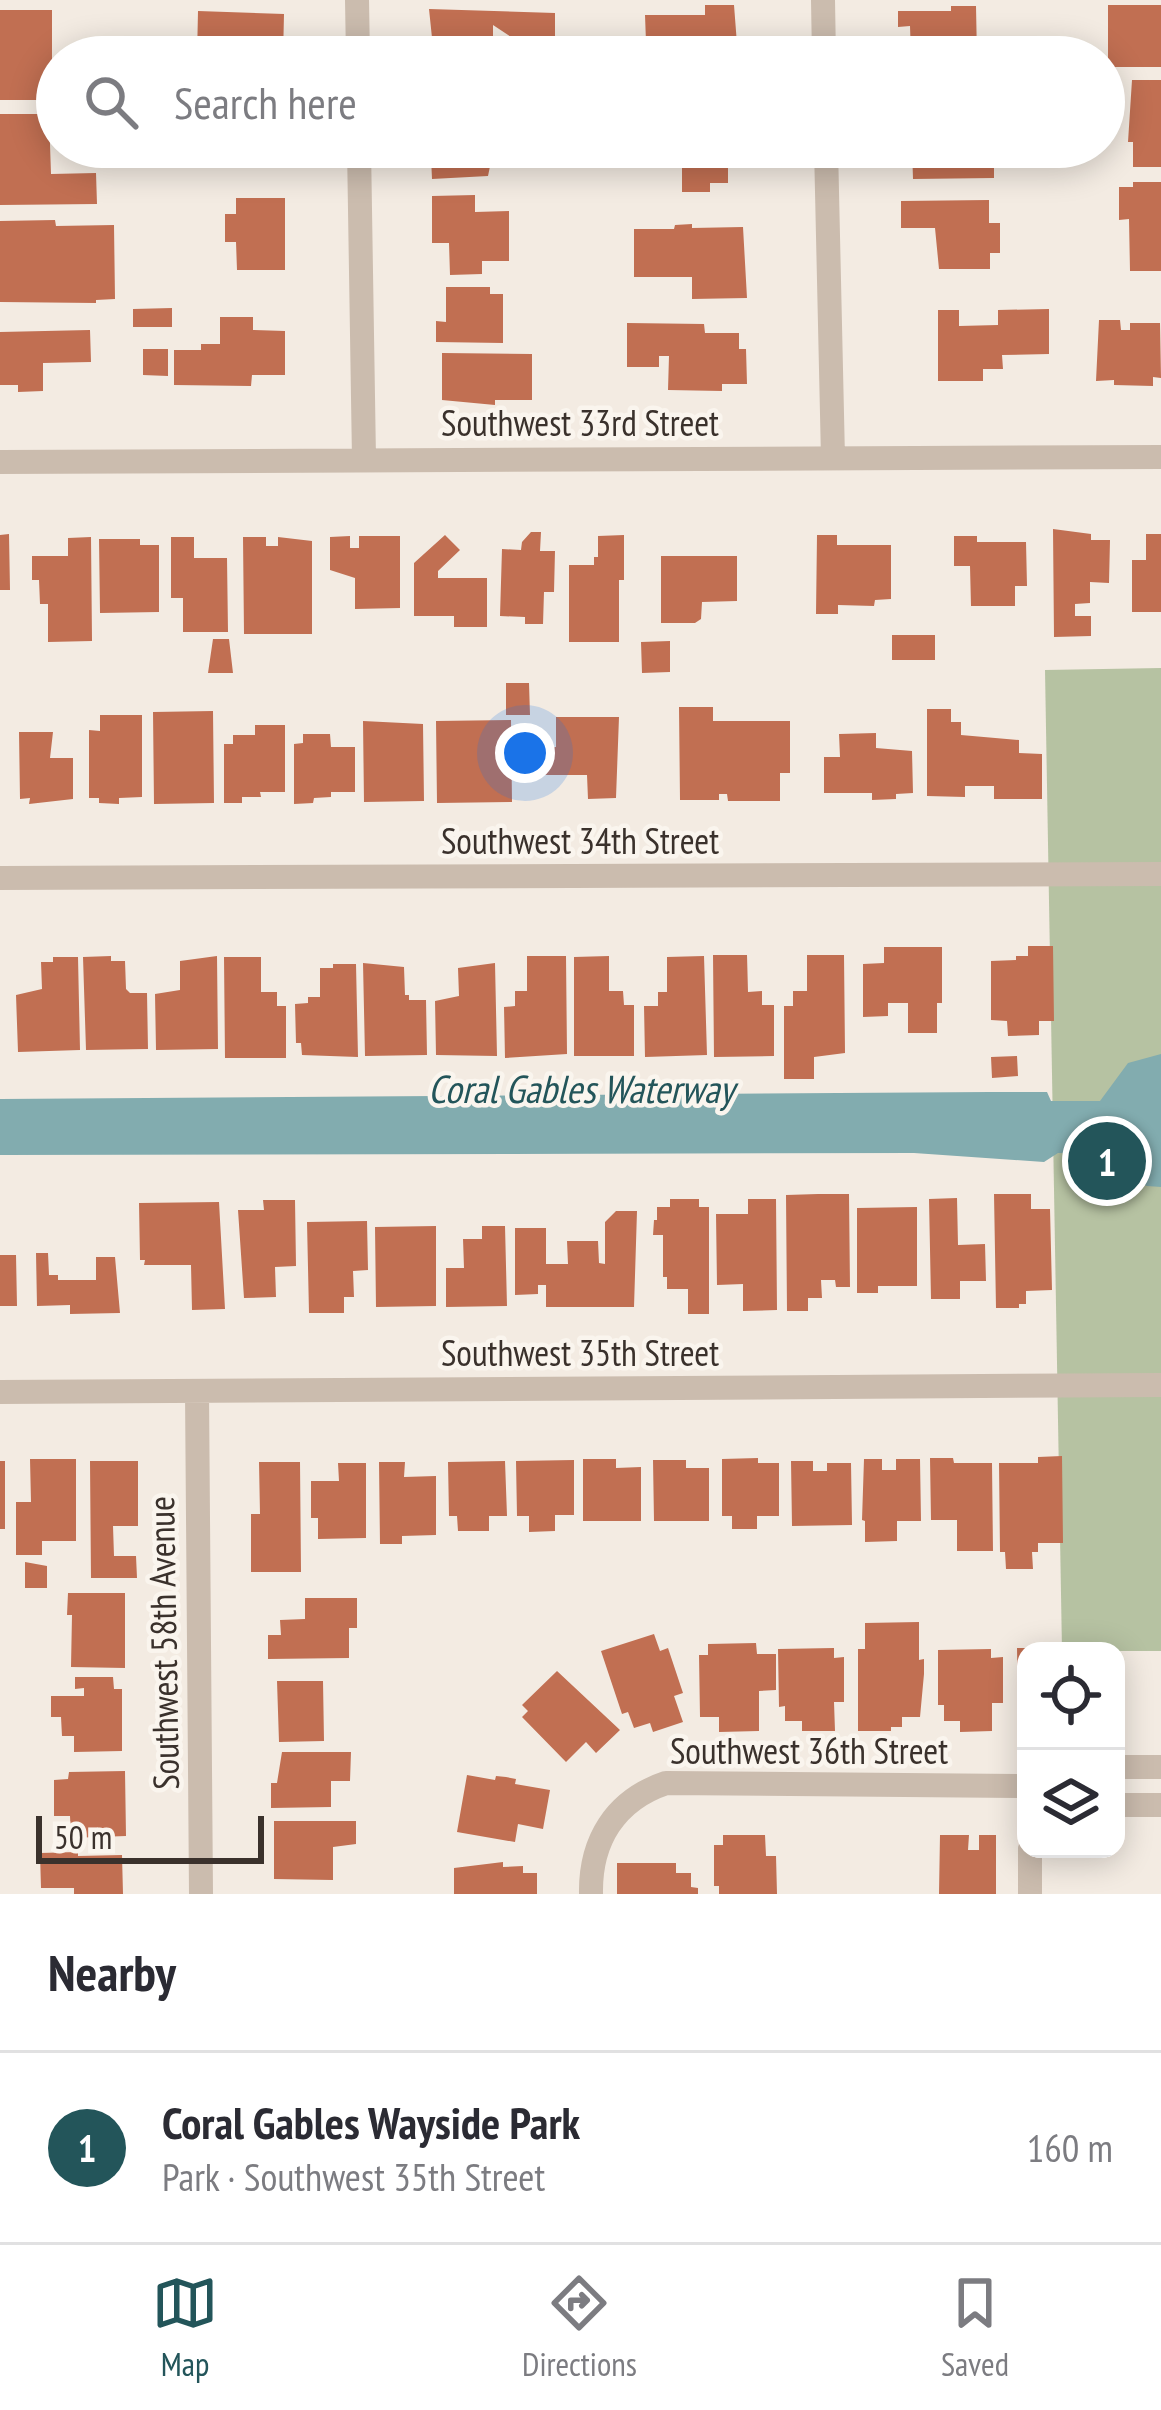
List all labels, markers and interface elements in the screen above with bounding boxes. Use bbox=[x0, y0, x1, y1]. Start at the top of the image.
search box bbox=[36, 36, 1125, 168]
icon: search bbox=[78, 69, 144, 135]
text: Search here bbox=[174, 73, 357, 131]
street label: Southwest 33rd Street bbox=[441, 399, 719, 446]
your location bbox=[495, 723, 555, 783]
street label: Southwest 34th Street bbox=[441, 817, 719, 864]
water label: Coral Gables Waterway bbox=[428, 1063, 739, 1114]
pin: 1 bbox=[1068, 1116, 1146, 1206]
street label: Southwest 35th Street bbox=[441, 1329, 719, 1376]
street label: Southwest 58th Avenue bbox=[137, 1496, 189, 1790]
map controls bbox=[1017, 1642, 1125, 1858]
button: locate bbox=[1017, 1642, 1125, 1750]
street label: Southwest 36th Street bbox=[670, 1727, 948, 1774]
button: layers bbox=[1017, 1750, 1125, 1858]
scale bar bbox=[36, 1810, 264, 1863]
text: 50 m bbox=[54, 1815, 112, 1858]
text: Nearby bbox=[48, 1939, 176, 2005]
text: Coral Gables Wayside Park bbox=[162, 2093, 580, 2151]
text: 1 bbox=[78, 2122, 96, 2173]
text: 160 m bbox=[1027, 2122, 1113, 2173]
text: Park · Southwest 35th Street bbox=[162, 2151, 545, 2202]
tab: Map bbox=[152, 2270, 218, 2385]
tab: Directions bbox=[522, 2270, 637, 2385]
tab: Saved bbox=[941, 2270, 1009, 2385]

